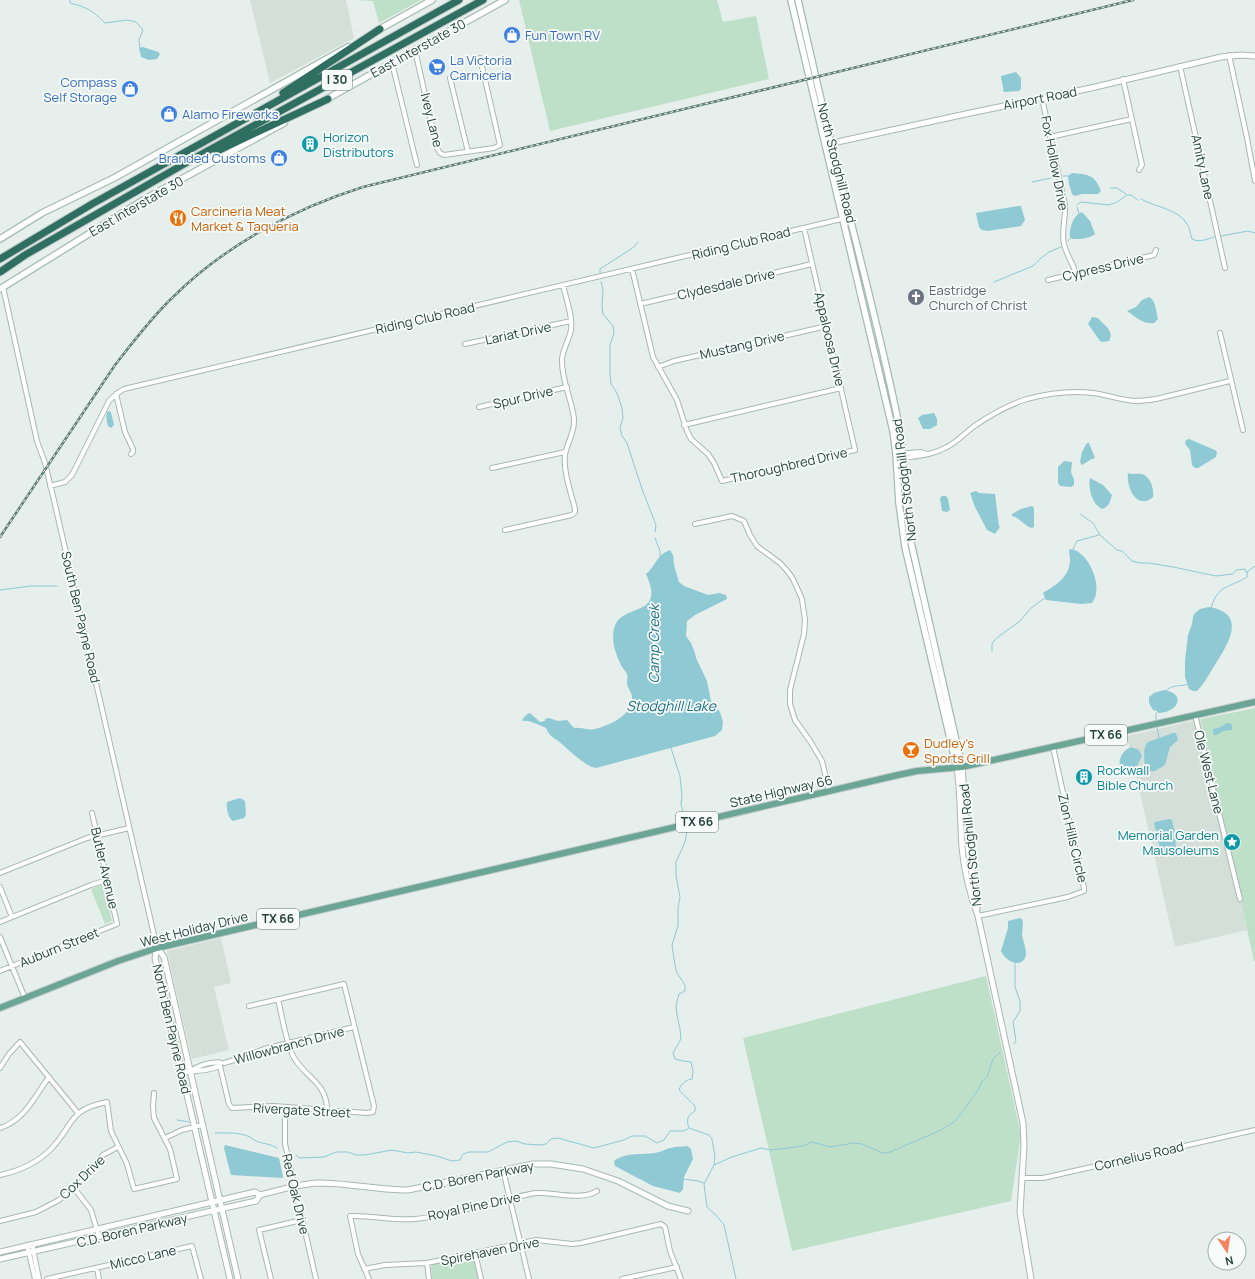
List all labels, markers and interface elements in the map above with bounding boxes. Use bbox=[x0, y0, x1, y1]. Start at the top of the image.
street label: East Interstate 30 bbox=[367, 14, 469, 82]
shop icon: Fun Town RV bbox=[502, 25, 522, 45]
place label: Fun Town RV bbox=[525, 26, 600, 44]
place label: La Victoria Carniceria bbox=[450, 51, 512, 84]
supermarket icon: La Victoria Carniceria bbox=[427, 57, 447, 77]
road number: I 30 bbox=[322, 70, 352, 90]
place label: Compass Self Storage bbox=[44, 73, 117, 106]
shop icon: Compass Self Storage bbox=[120, 79, 140, 99]
street label: Airport Road bbox=[1002, 82, 1078, 114]
street label: Ivey Lane bbox=[417, 91, 448, 149]
street label: North Stodghill Road bbox=[813, 101, 861, 225]
shop icon: Alamo Fireworks bbox=[159, 104, 179, 124]
place label: Alamo Fireworks bbox=[182, 105, 279, 123]
street label: Fox Hollow Drive bbox=[1037, 114, 1073, 212]
place label: Horizon Distributors bbox=[323, 128, 394, 161]
street label: Amity Lane bbox=[1187, 133, 1219, 201]
building icon: Horizon Distributors bbox=[300, 134, 320, 154]
shop icon: Branded Customs bbox=[269, 148, 289, 168]
place label: Branded Customs bbox=[159, 149, 266, 167]
street label: East Interstate 30 bbox=[85, 172, 187, 240]
place label: Carcineria Meat Market & Taqueria bbox=[191, 202, 299, 235]
restaurant icon: Carcineria Meat Market & Taqueria bbox=[168, 208, 188, 228]
street label: Riding Club Road bbox=[690, 222, 792, 264]
street label: Cypress Drive bbox=[1061, 249, 1146, 285]
street label: Clydesdale Drive bbox=[675, 264, 777, 304]
place label: Eastridge Church of Christ bbox=[929, 281, 1028, 314]
church icon: Eastridge Church of Christ bbox=[906, 287, 926, 307]
street label: Appaloosa Drive bbox=[810, 290, 850, 388]
street label: Riding Club Road bbox=[374, 298, 476, 338]
street label: Lariat Drive bbox=[483, 317, 553, 349]
street label: Mustang Drive bbox=[698, 326, 786, 363]
street label: Spur Drive bbox=[491, 381, 555, 413]
street label: North Stodghill Road bbox=[888, 418, 920, 542]
street label: Thoroughbred Drive bbox=[729, 443, 849, 487]
street label: South Ben Payne Road bbox=[57, 549, 105, 685]
water label: Camp Creek bbox=[644, 602, 663, 684]
water label: Stodghill Lake bbox=[626, 696, 717, 715]
road number: TX 66 bbox=[1085, 725, 1127, 745]
street label: Ole West Lane bbox=[1190, 728, 1228, 816]
place label: Dudley's Sports Grill bbox=[924, 734, 990, 767]
bar icon: Dudley's Sports Grill bbox=[901, 740, 921, 760]
place label: Rockwall Bible Church bbox=[1097, 761, 1173, 794]
building icon: Rockwall Bible Church bbox=[1074, 767, 1094, 787]
street label: State Highway 66 bbox=[728, 770, 834, 812]
street label: North Stodghill Road bbox=[955, 783, 985, 907]
street label: Zion Hills Circle bbox=[1054, 792, 1092, 885]
road number: TX 66 bbox=[676, 812, 718, 832]
street label: Butler Avenue bbox=[87, 825, 123, 911]
place label: Memorial Garden Mausoleums bbox=[1118, 826, 1219, 859]
place icon: Memorial Garden Mausoleums bbox=[1222, 832, 1242, 852]
street label: West Holiday Drive bbox=[138, 907, 250, 951]
road number: TX 66 bbox=[257, 909, 299, 929]
street label: Auburn Street bbox=[16, 923, 102, 971]
street label: North Ben Payne Road bbox=[148, 962, 196, 1096]
street label: Willowbranch Drive bbox=[232, 1022, 346, 1068]
street label: Rivergate Street bbox=[253, 1098, 351, 1122]
street label: Cornelius Road bbox=[1093, 1137, 1185, 1175]
street label: Cox Drive bbox=[55, 1151, 109, 1203]
street label: Red Oak Drive bbox=[278, 1152, 314, 1236]
street label: C.D. Boren Parkway bbox=[421, 1156, 535, 1196]
street label: Royal Pine Drive bbox=[426, 1187, 522, 1225]
street label: C.D. Boren Parkway bbox=[75, 1208, 189, 1251]
north arrow bbox=[1207, 1231, 1247, 1271]
street label: Spirehaven Drive bbox=[439, 1233, 541, 1269]
street label: Micco Lane bbox=[108, 1241, 178, 1273]
text: N bbox=[1224, 1253, 1235, 1269]

